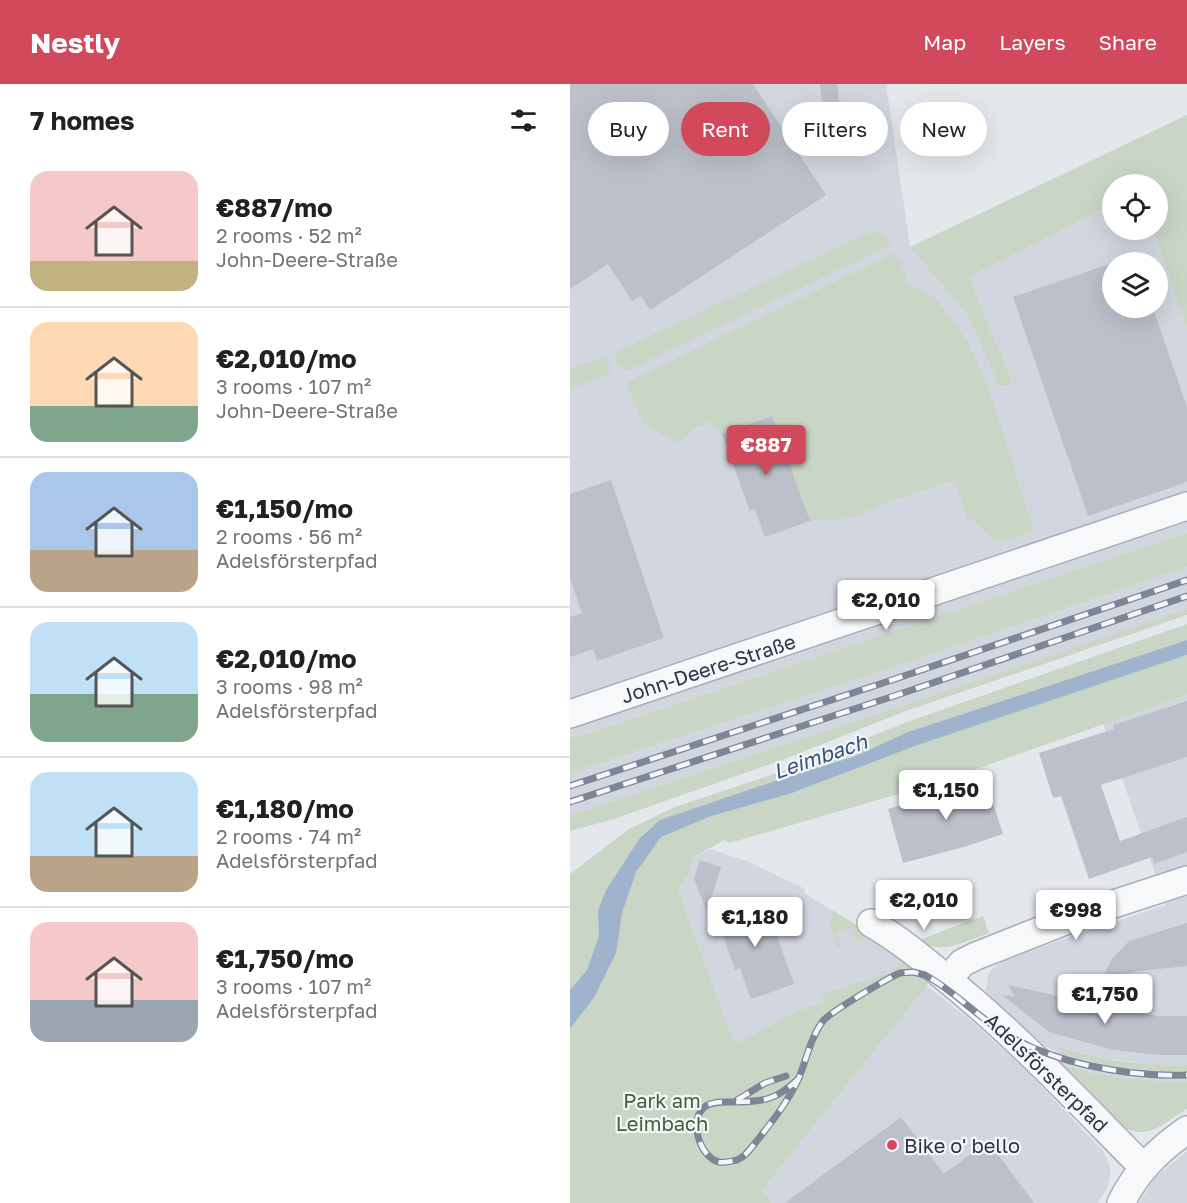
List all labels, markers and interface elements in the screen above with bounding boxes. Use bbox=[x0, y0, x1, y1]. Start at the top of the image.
text: Nestly bbox=[30, 26, 120, 59]
text: Map bbox=[923, 29, 966, 55]
text: Layers bbox=[999, 29, 1066, 55]
text: Share bbox=[1099, 29, 1157, 55]
chip: Buy bbox=[588, 102, 669, 156]
chip: Rent bbox=[681, 102, 770, 156]
chip: Filters bbox=[782, 102, 888, 156]
chip: New bbox=[900, 102, 987, 156]
icon: filters bbox=[507, 104, 540, 137]
text: 7 homes bbox=[30, 105, 135, 136]
map controls bbox=[1102, 174, 1168, 318]
button: locate bbox=[1102, 174, 1168, 240]
text: €887/mo bbox=[216, 192, 333, 223]
icon: home bbox=[78, 195, 150, 267]
text: 2 rooms · 52 m² bbox=[216, 223, 362, 247]
text: John-Deere-Straße bbox=[216, 247, 398, 271]
button: layers bbox=[1102, 252, 1168, 318]
text: €2,010/mo bbox=[216, 343, 357, 374]
icon: home bbox=[78, 346, 150, 418]
text: 3 rooms · 107 m² bbox=[216, 374, 371, 398]
text: John-Deere-Straße bbox=[216, 398, 398, 422]
pin: €887 bbox=[730, 425, 802, 476]
text: €887 bbox=[741, 432, 791, 456]
text: €1,150/mo bbox=[216, 493, 353, 524]
icon: home bbox=[78, 496, 150, 568]
text: 2 rooms · 56 m² bbox=[216, 524, 362, 548]
text: Adelsförsterpfad bbox=[216, 548, 378, 572]
pin: €2,010 bbox=[837, 580, 935, 631]
text: €2,010 bbox=[852, 587, 921, 611]
street label: John-Deere-Straße bbox=[618, 628, 798, 708]
text: €2,010/mo bbox=[216, 643, 357, 674]
icon: home bbox=[78, 646, 150, 718]
text: 3 rooms · 98 m² bbox=[216, 674, 363, 698]
text: Adelsförsterpfad bbox=[216, 698, 378, 722]
water label: Leimbach bbox=[770, 728, 871, 784]
pin: €1,150 bbox=[897, 770, 995, 821]
text: €1,150 bbox=[913, 777, 979, 801]
text: €1,180/mo bbox=[216, 793, 354, 824]
icon: home bbox=[78, 796, 150, 868]
text: 2 rooms · 74 m² bbox=[216, 824, 361, 848]
text: Adelsförsterpfad bbox=[216, 848, 378, 872]
pin: €2,010 bbox=[875, 880, 973, 931]
text: €2,010 bbox=[890, 887, 959, 911]
pin: €998 bbox=[1040, 890, 1112, 941]
pin: €1,180 bbox=[706, 897, 804, 948]
text: €998 bbox=[1050, 897, 1102, 921]
text: €1,180 bbox=[722, 904, 788, 928]
text: €1,750/mo bbox=[216, 943, 354, 974]
icon: home bbox=[78, 946, 150, 1018]
text: 3 rooms · 107 m² bbox=[216, 974, 371, 998]
pin: €1,750 bbox=[1056, 974, 1154, 1025]
text: €1,750 bbox=[1072, 981, 1138, 1005]
text: Adelsförsterpfad bbox=[216, 998, 378, 1022]
street label: Adelsförsterpfad bbox=[981, 1007, 1113, 1137]
park label: Park am Leimbach bbox=[616, 1088, 708, 1135]
place label: Bike o' bello bbox=[904, 1133, 1020, 1157]
marker: Bike o' bello bbox=[885, 1138, 899, 1152]

